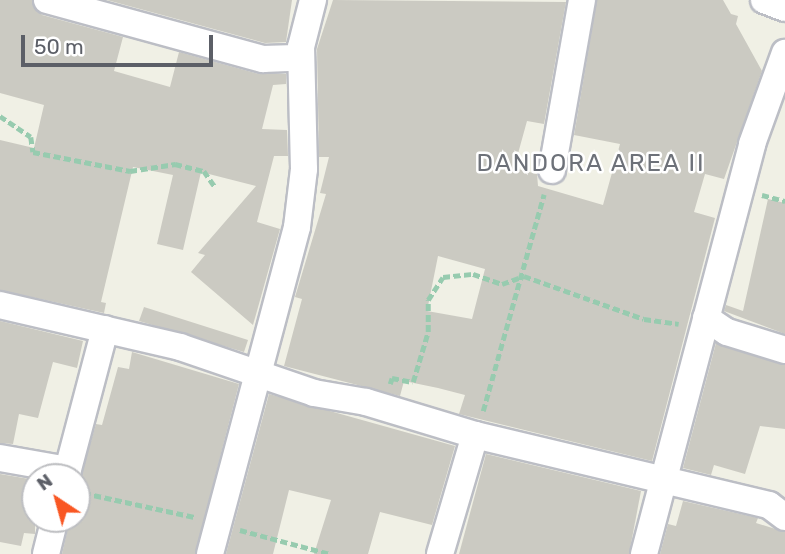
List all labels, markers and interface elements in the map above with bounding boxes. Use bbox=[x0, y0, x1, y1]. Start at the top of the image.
scale bar bbox=[24, 21, 217, 65]
text: 50 m bbox=[34, 34, 84, 59]
district label: DANDORA AREA II bbox=[477, 150, 705, 178]
north arrow bbox=[21, 463, 91, 533]
text: N bbox=[32, 469, 57, 496]

